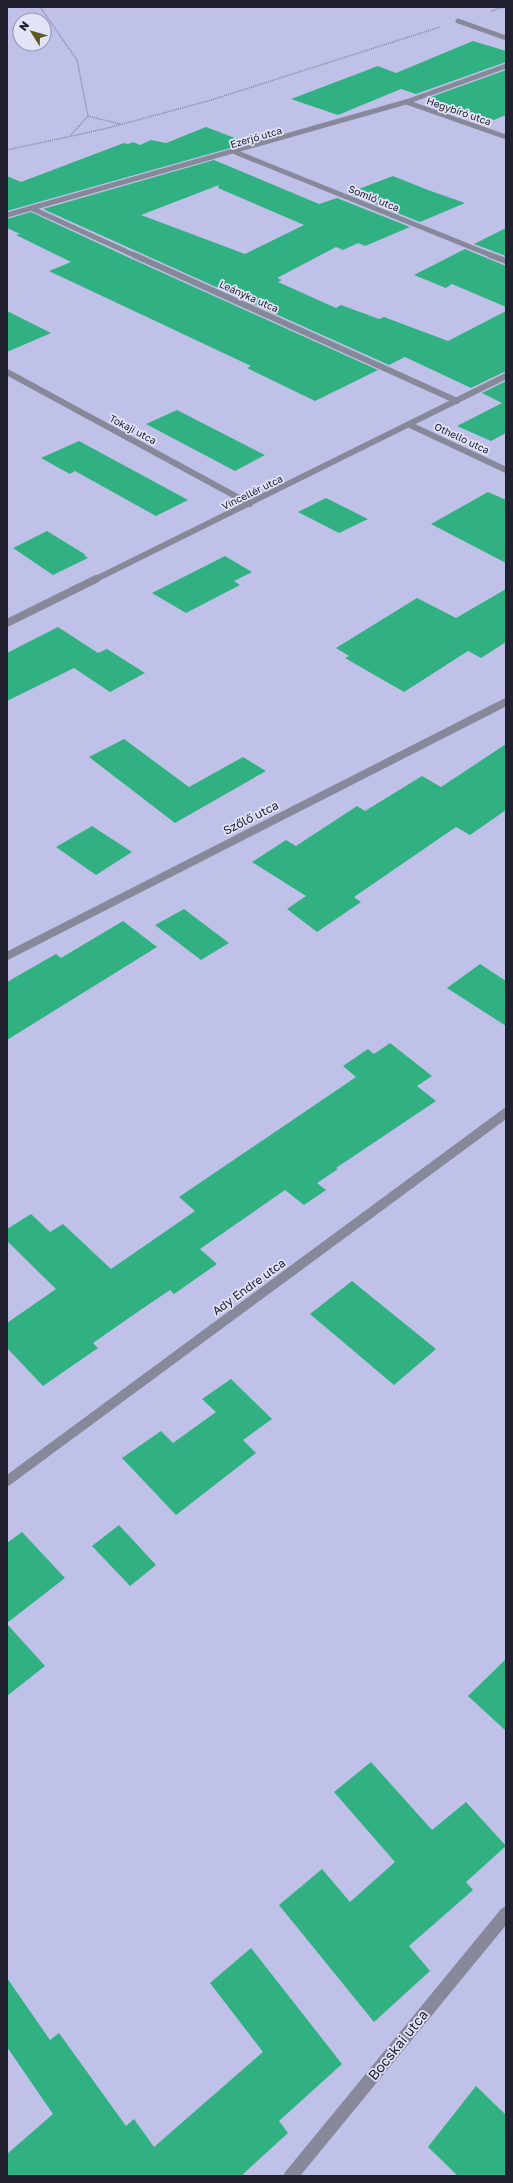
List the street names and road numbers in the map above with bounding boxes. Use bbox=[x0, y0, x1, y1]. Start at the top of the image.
street label: Hegybíró utca bbox=[425, 94, 493, 128]
street label: Ezerjó utca bbox=[229, 124, 283, 150]
street label: Somló utca bbox=[347, 182, 401, 214]
street label: Leányka utca bbox=[218, 278, 280, 314]
street label: Tokaji utca bbox=[107, 412, 159, 446]
street label: Othello utca bbox=[433, 420, 491, 456]
street label: Vincellér utca bbox=[220, 472, 284, 512]
street label: Szőlő utca bbox=[221, 797, 281, 838]
street label: Ady Endre utca bbox=[209, 1255, 288, 1318]
street label: Bocskai utca bbox=[364, 2006, 431, 2083]

